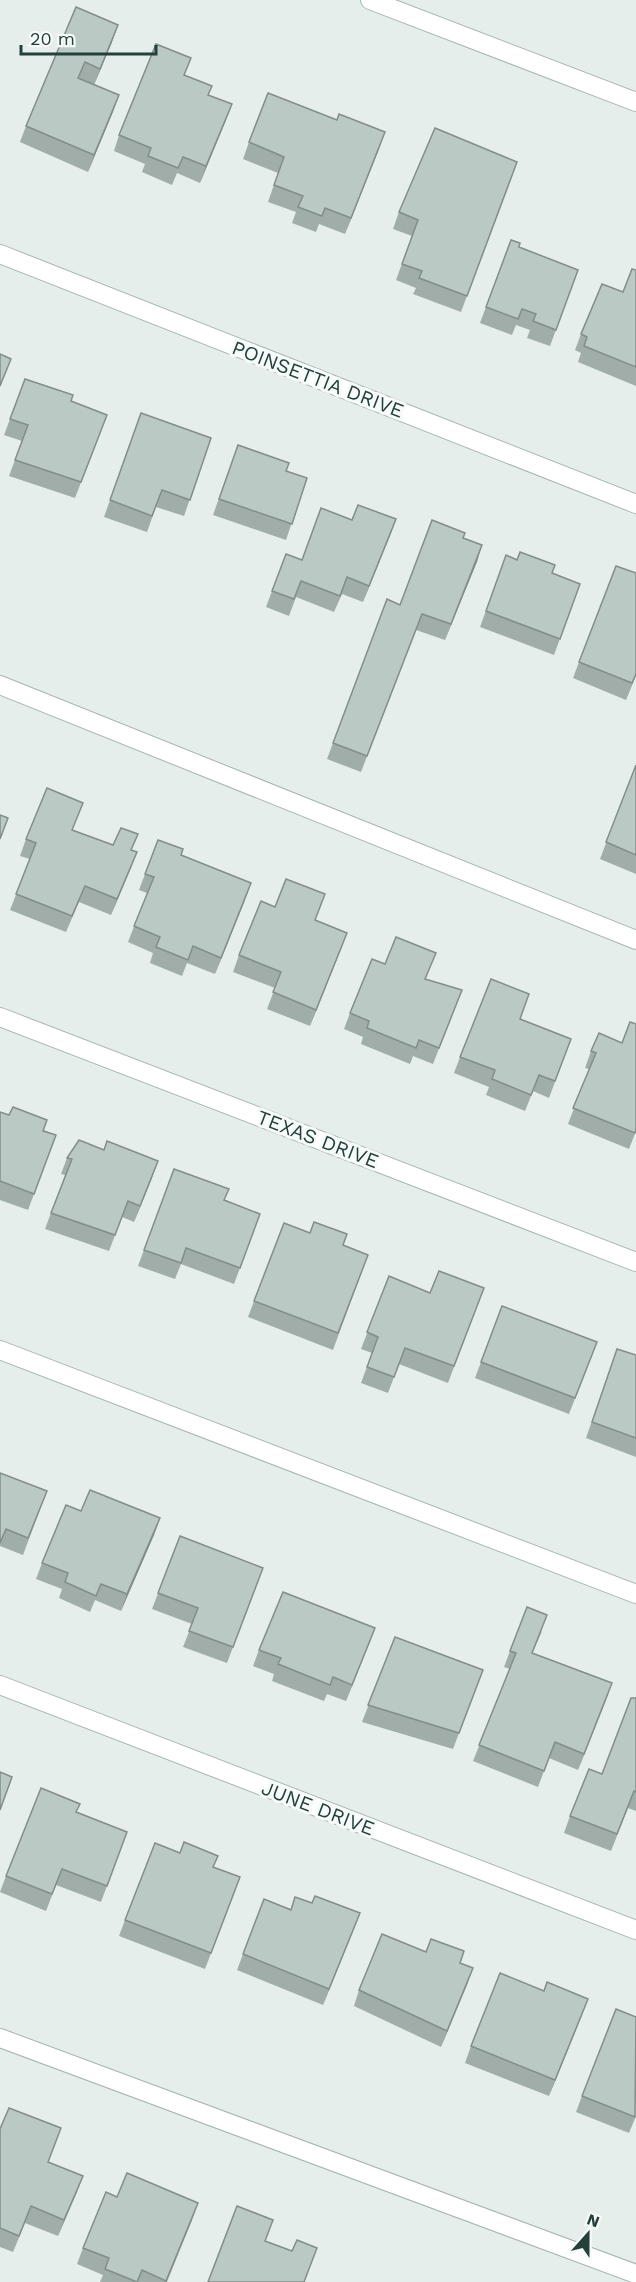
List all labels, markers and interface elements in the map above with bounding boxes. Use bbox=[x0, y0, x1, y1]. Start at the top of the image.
scale bar bbox=[21, 18, 156, 56]
text: 20 m bbox=[30, 28, 75, 49]
street label: POINSETTIA DRIVE bbox=[229, 335, 407, 423]
street label: TEXAS DRIVE bbox=[254, 1105, 382, 1173]
street label: JUNE DRIVE bbox=[258, 1775, 378, 1841]
north arrow bbox=[558, 2204, 618, 2264]
text: N bbox=[584, 2209, 602, 2231]

